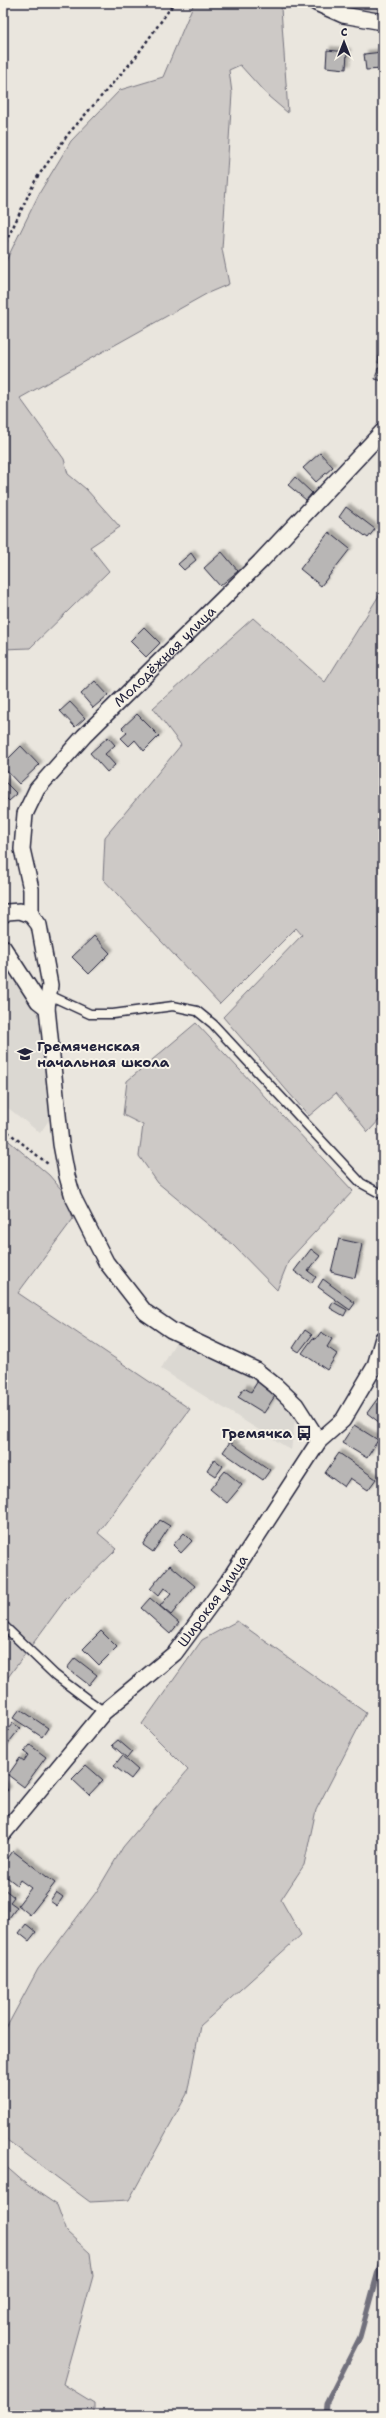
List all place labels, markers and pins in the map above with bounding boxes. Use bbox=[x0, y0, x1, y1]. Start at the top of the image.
place label: Гремяченская начальная школа bbox=[37, 1037, 170, 1071]
school or university icon: Гремяченская начальная школа bbox=[16, 1045, 34, 1063]
place label: Гремячка bbox=[222, 1424, 292, 1442]
bus stop icon: Гремячка bbox=[295, 1424, 313, 1442]

